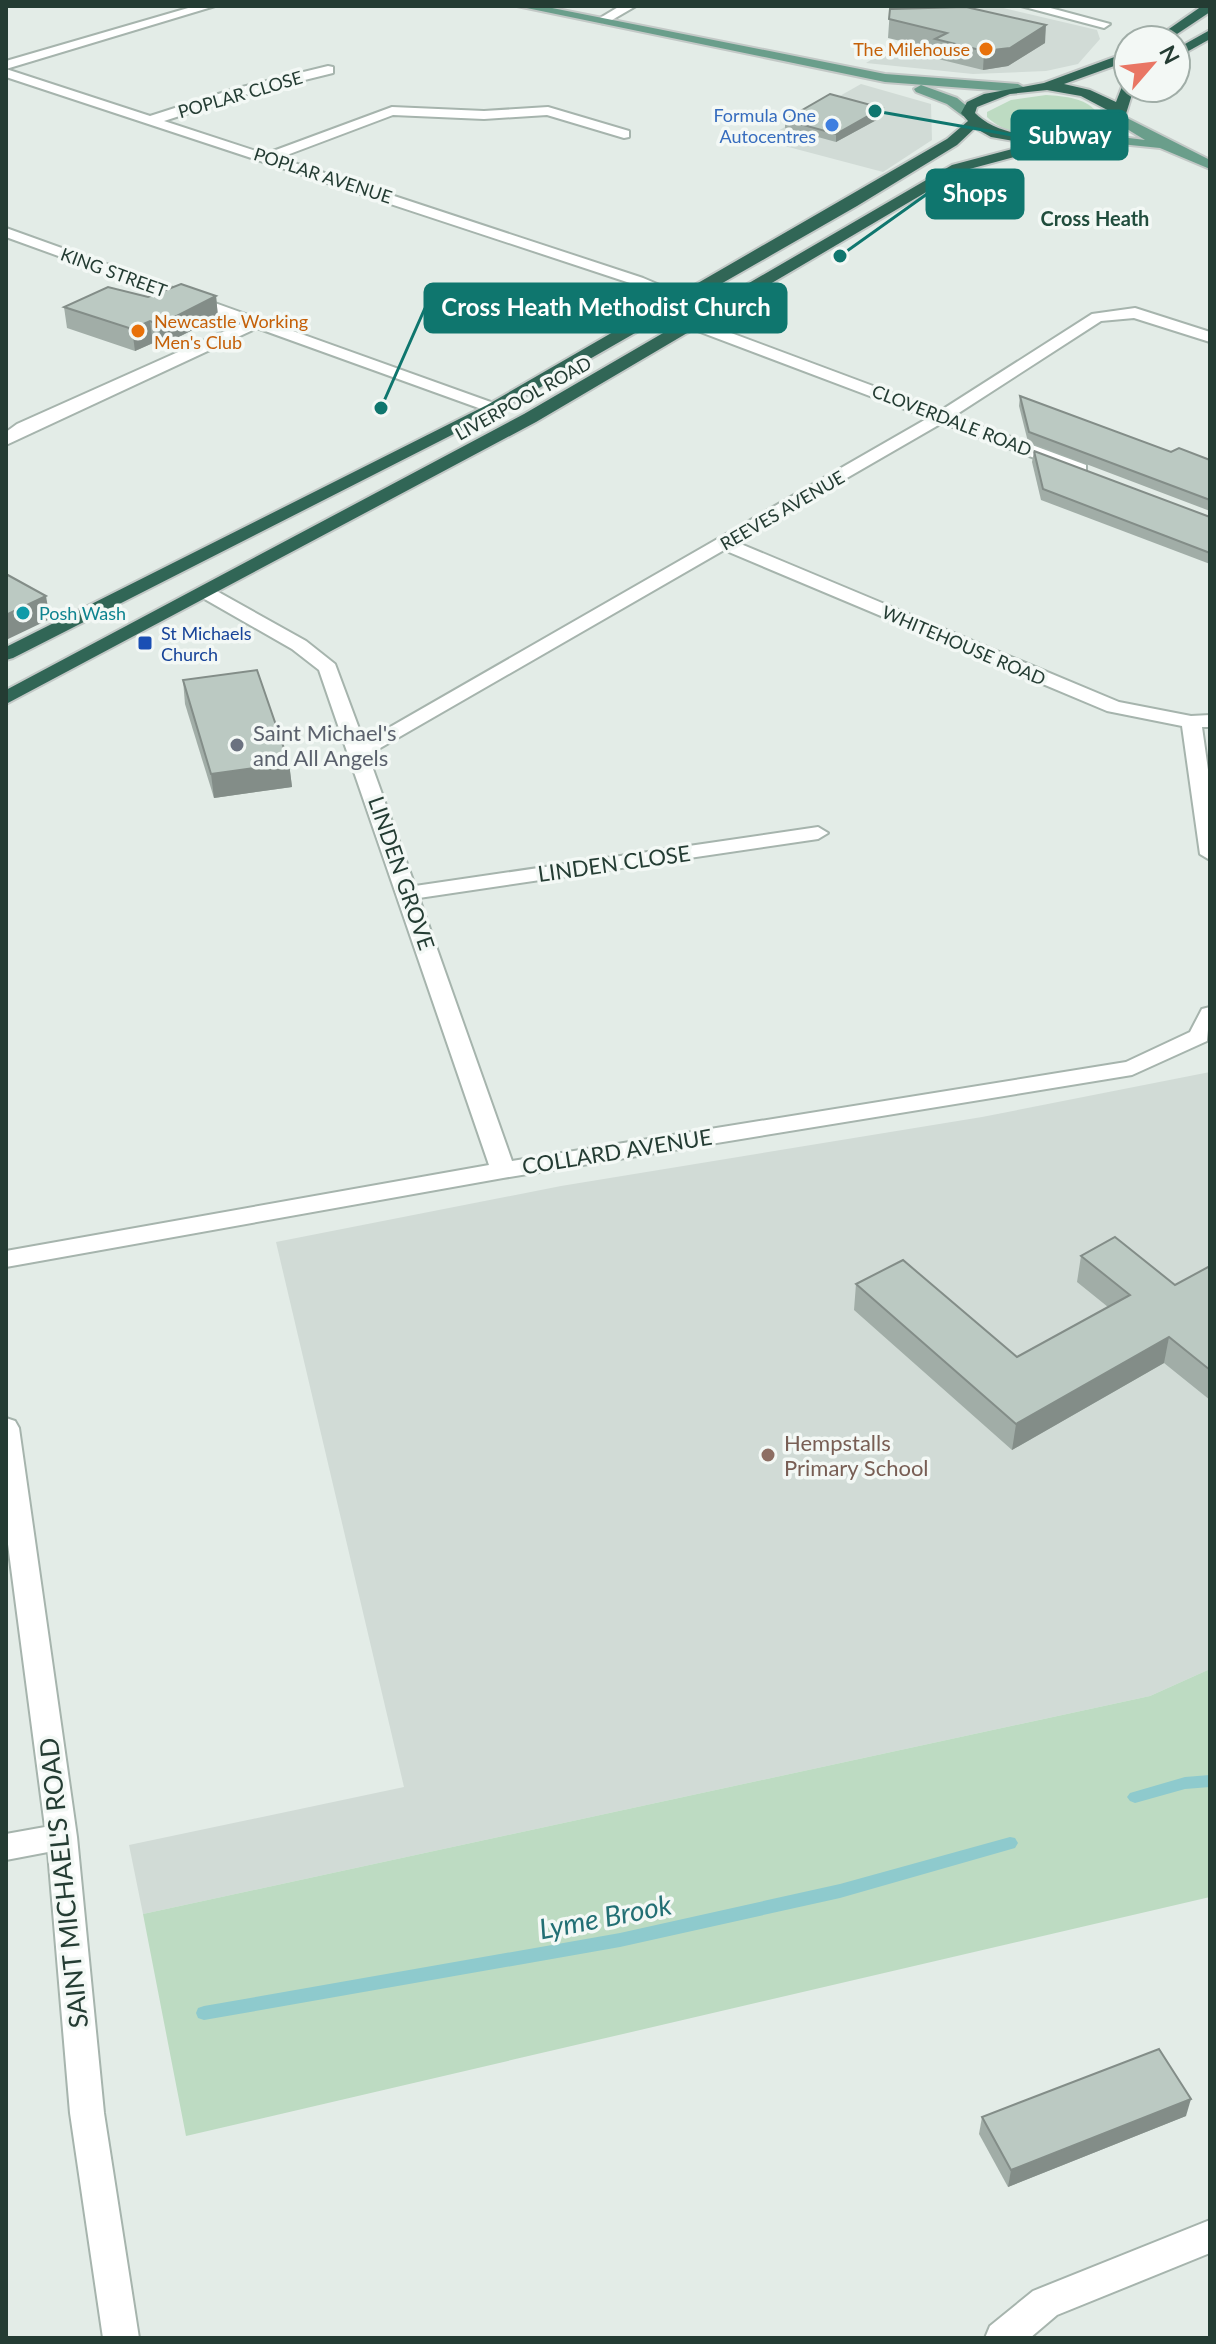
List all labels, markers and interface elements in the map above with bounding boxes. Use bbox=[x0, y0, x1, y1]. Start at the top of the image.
north arrow bbox=[1112, 24, 1192, 104]
place label: The Milehouse bbox=[853, 38, 970, 60]
marker: The Milehouse bbox=[977, 40, 995, 58]
text: N bbox=[1154, 41, 1186, 68]
street label: POPLAR CLOSE bbox=[175, 66, 305, 122]
place label: Formula One Autocentres bbox=[713, 104, 816, 147]
callout: Subway bbox=[1012, 111, 1127, 159]
marker: Formula One Autocentres bbox=[823, 116, 841, 134]
text: Subway bbox=[1028, 120, 1112, 149]
street label: POPLAR AVENUE bbox=[251, 142, 395, 208]
callout: Shops bbox=[927, 170, 1023, 218]
text: Shops bbox=[943, 178, 1007, 207]
district label: Cross Heath bbox=[1041, 206, 1149, 230]
street label: KING STREET bbox=[58, 243, 171, 302]
callout: Cross Heath Methodist Church bbox=[425, 284, 786, 332]
text: Cross Heath Methodist Church bbox=[441, 292, 771, 321]
place label: Newcastle Working Men's Club bbox=[154, 310, 308, 353]
marker: Newcastle Working Men's Club bbox=[129, 322, 147, 340]
street label: LIVERPOOL ROAD bbox=[451, 351, 595, 445]
street label: CLOVERDALE ROAD bbox=[869, 379, 1035, 461]
street label: REEVES AVENUE bbox=[716, 466, 848, 554]
street label: WHITEHOUSE ROAD bbox=[879, 601, 1049, 689]
place label: Posh Wash bbox=[39, 602, 126, 624]
marker: Posh Wash bbox=[14, 604, 32, 622]
place label: St Michaels Church bbox=[161, 622, 252, 665]
marker: St Michaels Church bbox=[136, 634, 154, 652]
place label: Saint Michael's and All Angels bbox=[253, 719, 397, 771]
marker: Saint Michael's and All Angels bbox=[228, 736, 246, 754]
street label: LINDEN GROVE bbox=[363, 793, 441, 953]
street label: LINDEN CLOSE bbox=[536, 839, 692, 887]
street label: COLLARD AVENUE bbox=[520, 1123, 714, 1179]
place label: Hempstalls Primary School bbox=[784, 1429, 929, 1481]
marker: Hempstalls Primary School bbox=[759, 1446, 777, 1464]
street label: SAINT MICHAEL'S ROAD bbox=[32, 1736, 94, 2030]
water label: Lyme Brook bbox=[536, 1886, 675, 1946]

